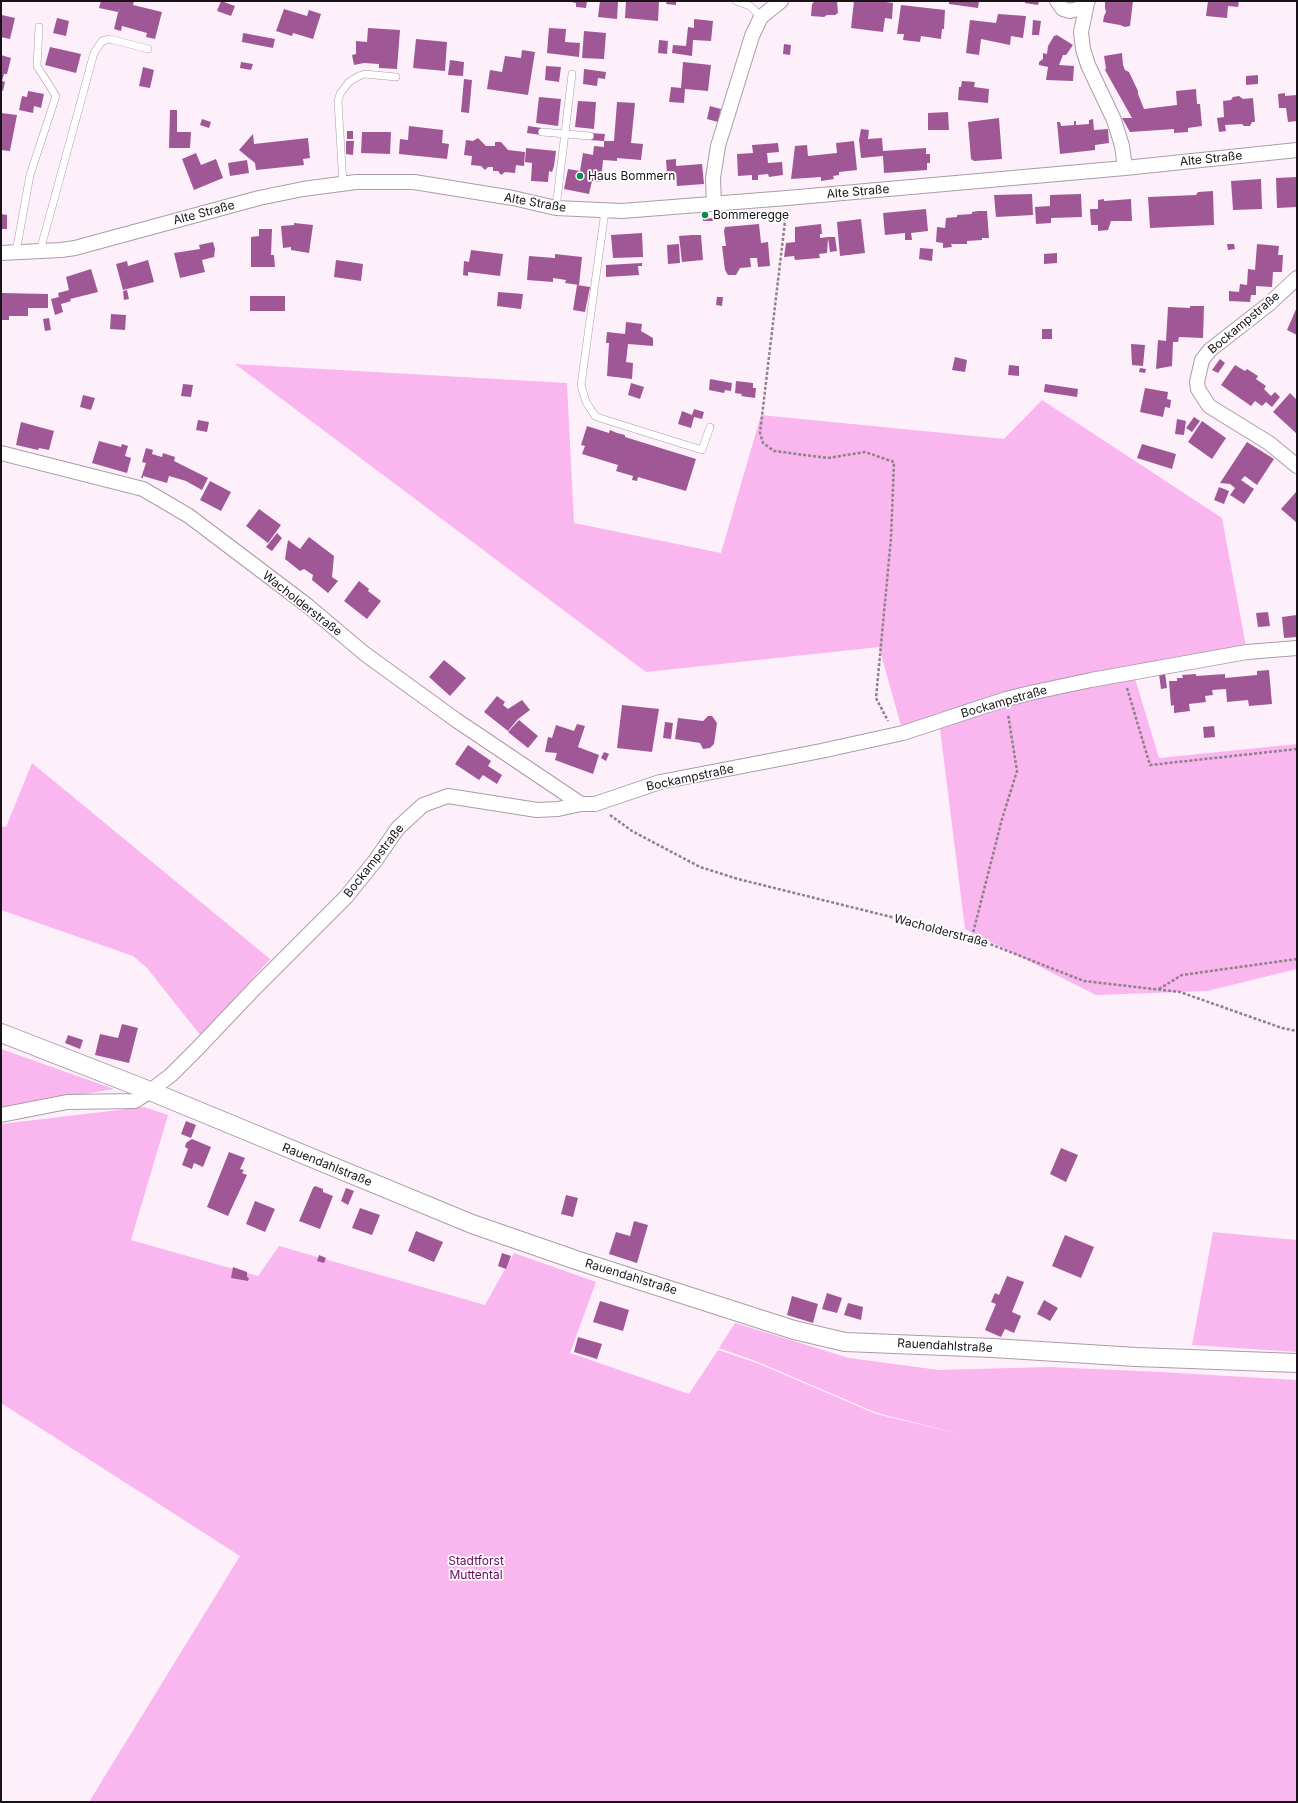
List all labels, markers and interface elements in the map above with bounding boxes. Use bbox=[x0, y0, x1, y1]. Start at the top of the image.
street label: Alte Straße bbox=[1179, 149, 1243, 169]
place label: Haus Bommern bbox=[588, 169, 675, 183]
marker: Haus Bommern bbox=[575, 171, 585, 181]
street label: Alte Straße bbox=[826, 182, 890, 202]
street label: Alte Straße bbox=[503, 190, 567, 216]
street label: Alte Straße bbox=[172, 198, 236, 228]
place label: Bommeregge bbox=[713, 208, 789, 222]
marker: Bommeregge bbox=[700, 210, 710, 220]
street label: Bockampstraße bbox=[1205, 289, 1283, 357]
street label: Wacholderstraße bbox=[259, 569, 345, 639]
street label: Bockampstraße bbox=[959, 683, 1049, 721]
street label: Bockampstraße bbox=[645, 762, 735, 794]
street label: Bockampstraße bbox=[341, 822, 407, 900]
street label: Wacholderstraße bbox=[892, 912, 990, 950]
street label: Rauendahlstraße bbox=[280, 1140, 374, 1190]
street label: Rauendahlstraße bbox=[583, 1256, 679, 1298]
street label: Rauendahlstraße bbox=[897, 1336, 993, 1356]
park label: Stadtforst Muttental bbox=[448, 1554, 504, 1582]

